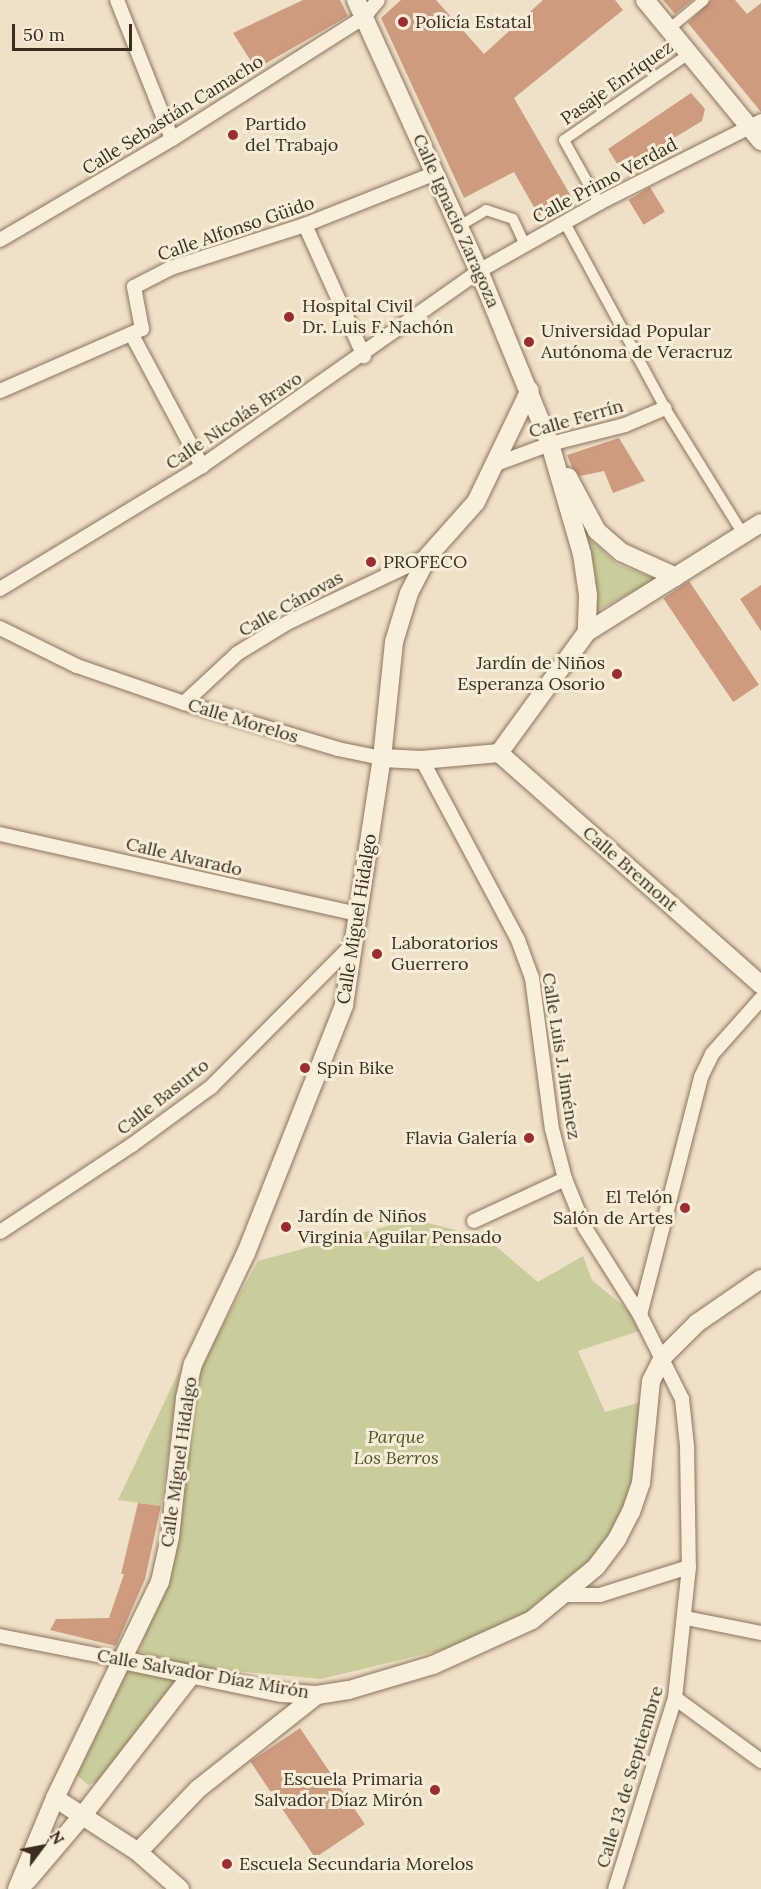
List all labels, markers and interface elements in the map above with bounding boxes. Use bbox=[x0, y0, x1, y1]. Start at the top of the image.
place label: Policía Estatal bbox=[415, 11, 532, 33]
scale bar bbox=[15, 12, 135, 50]
marker: Policía Estatal bbox=[396, 15, 410, 29]
text: 50 m bbox=[23, 23, 65, 46]
street label: Pasaje Enríquez bbox=[557, 36, 677, 130]
street label: Calle Sebastián Camacho bbox=[79, 50, 267, 180]
place label: Partido del Trabajo bbox=[245, 114, 338, 156]
marker: Partido del Trabajo bbox=[226, 128, 240, 142]
street label: Calle Ignacio Zaragoza bbox=[408, 131, 504, 311]
street label: Calle Primo Verdad bbox=[529, 134, 681, 228]
street label: Calle Alfonso Güido bbox=[155, 192, 317, 266]
place label: Hospital Civil Dr. Luis F. Nachón bbox=[302, 296, 454, 338]
marker: Hospital Civil Dr. Luis F. Nachón bbox=[280, 308, 298, 326]
place label: Universidad Popular Autónoma de Veracruz bbox=[541, 321, 732, 364]
marker: Universidad Popular Autónoma de Veracruz bbox=[522, 335, 536, 349]
street label: Calle Nicolás Bravo bbox=[162, 367, 306, 475]
street label: Calle Ferrín bbox=[526, 395, 626, 443]
place label: PROFECO bbox=[383, 551, 467, 573]
marker: PROFECO bbox=[364, 555, 378, 569]
street label: Calle Cánovas bbox=[235, 566, 347, 642]
place label: Jardín de Niños Esperanza Osorio bbox=[457, 653, 605, 696]
marker: Jardín de Niños Esperanza Osorio bbox=[610, 667, 624, 681]
street label: Calle Morelos bbox=[185, 694, 301, 748]
street label: Calle Bremont bbox=[578, 822, 682, 916]
street label: Calle Miguel Hidalgo bbox=[333, 832, 381, 1006]
street label: Calle Alvarado bbox=[124, 833, 244, 881]
place label: Laboratorios Guerrero bbox=[391, 933, 498, 976]
marker: Laboratorios Guerrero bbox=[368, 945, 386, 963]
street label: Calle Luis J. Jiménez bbox=[537, 971, 585, 1141]
street label: Calle Basurto bbox=[113, 1054, 213, 1140]
place label: Spin Bike bbox=[317, 1057, 394, 1079]
marker: Spin Bike bbox=[298, 1061, 312, 1075]
place label: Flavia Galería bbox=[405, 1127, 517, 1149]
marker: Flavia Galería bbox=[522, 1131, 536, 1145]
place label: El Telón Salón de Artes bbox=[553, 1187, 673, 1230]
marker: El Telón Salón de Artes bbox=[678, 1201, 692, 1215]
place label: Jardín de Niños Virginia Aguilar Pensado bbox=[298, 1206, 502, 1248]
marker: Jardín de Niños Virginia Aguilar Pensado bbox=[279, 1220, 293, 1234]
street label: Calle Miguel Hidalgo bbox=[156, 1375, 202, 1549]
park label: Parque Los Berros bbox=[353, 1427, 439, 1470]
street label: Calle Salvador Díaz Mirón bbox=[95, 1645, 311, 1703]
street label: Calle 13 de Septiembre bbox=[592, 1683, 668, 1871]
place label: Escuela Primaria Salvador Díaz Mirón bbox=[254, 1769, 423, 1812]
marker: Escuela Primaria Salvador Díaz Mirón bbox=[428, 1783, 442, 1797]
north arrow bbox=[12, 1817, 72, 1877]
text: N bbox=[46, 1827, 69, 1848]
place label: Escuela Secundaria Morelos bbox=[239, 1853, 474, 1875]
marker: Escuela Secundaria Morelos bbox=[220, 1857, 234, 1871]

